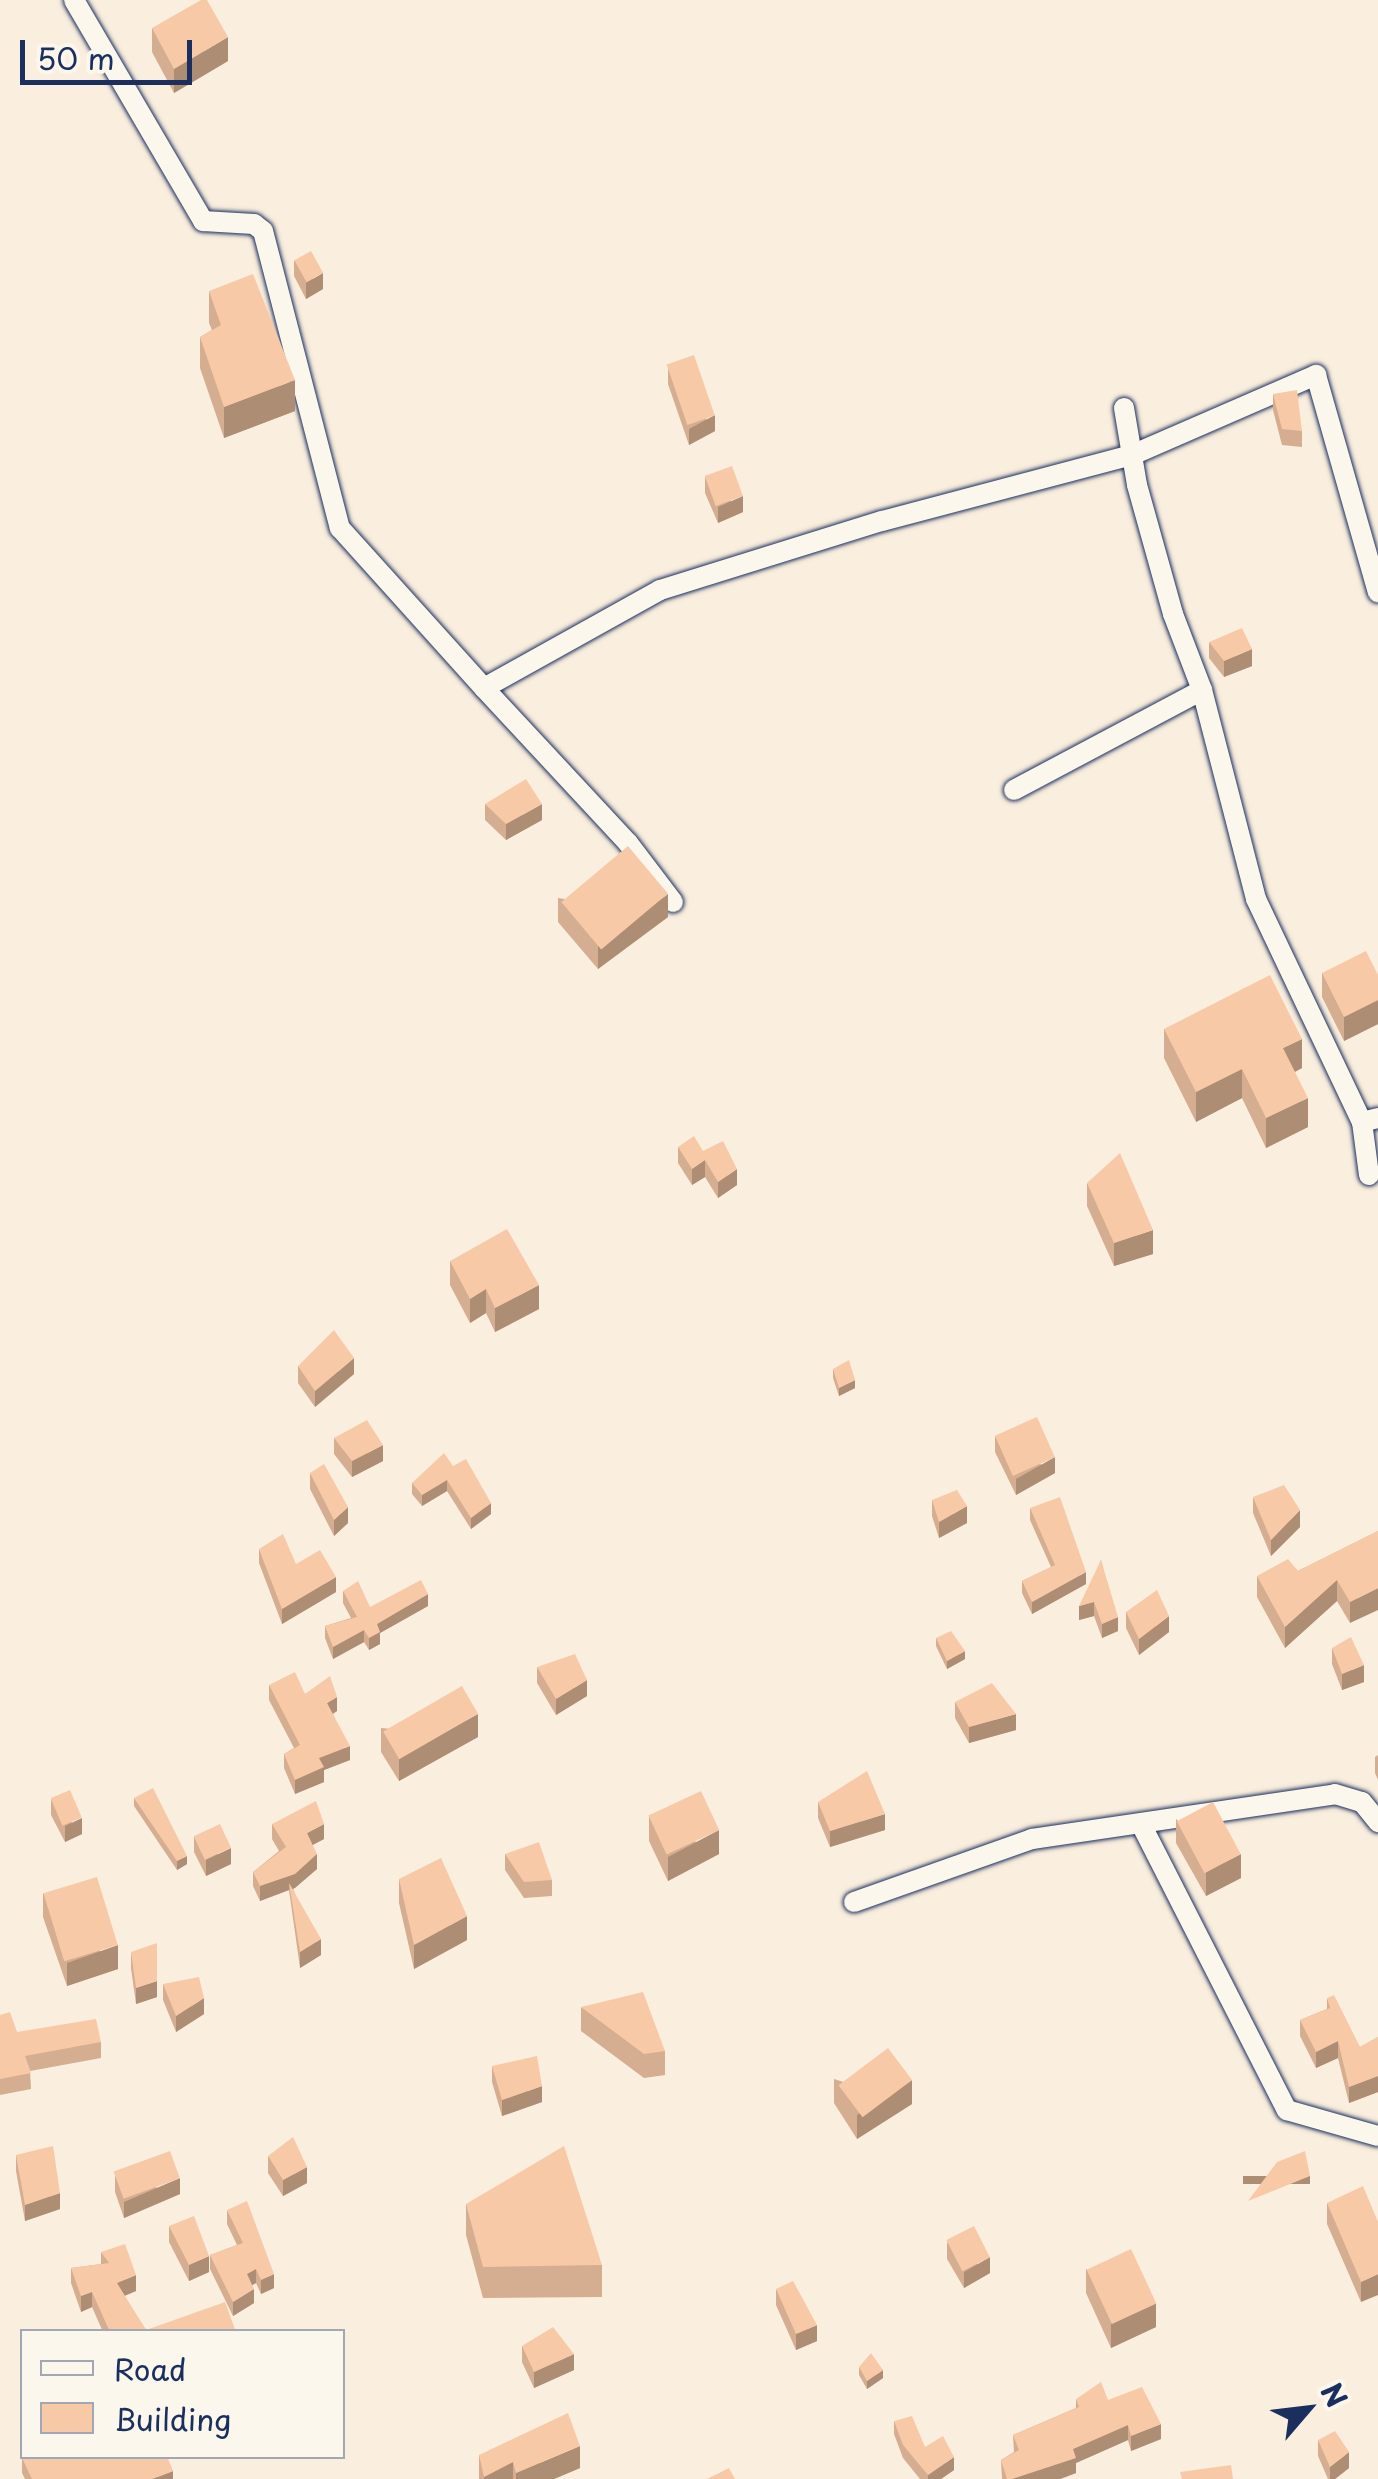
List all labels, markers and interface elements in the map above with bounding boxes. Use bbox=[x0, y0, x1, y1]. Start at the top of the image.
scale bar bbox=[25, 20, 198, 82]
text: 50 m bbox=[37, 35, 115, 80]
legend bbox=[20, 2329, 345, 2459]
text: Road bbox=[114, 2346, 187, 2391]
north arrow bbox=[1258, 2359, 1358, 2459]
text: N bbox=[1311, 2375, 1359, 2415]
text: Building bbox=[114, 2396, 231, 2441]

